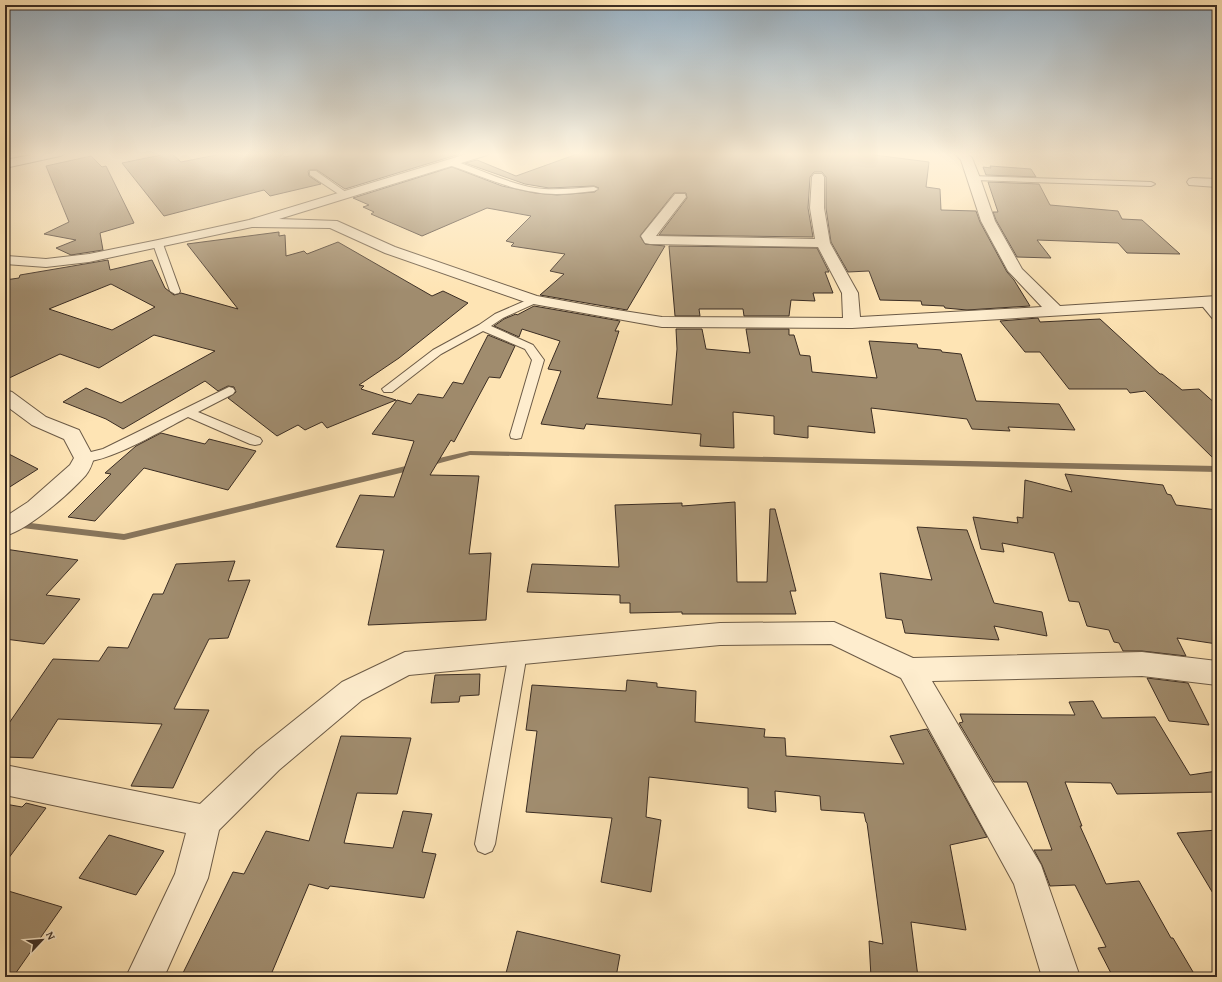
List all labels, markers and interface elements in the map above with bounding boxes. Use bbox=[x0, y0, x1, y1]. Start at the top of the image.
north arrow bbox=[22, 920, 62, 960]
text: N bbox=[42, 929, 60, 943]

